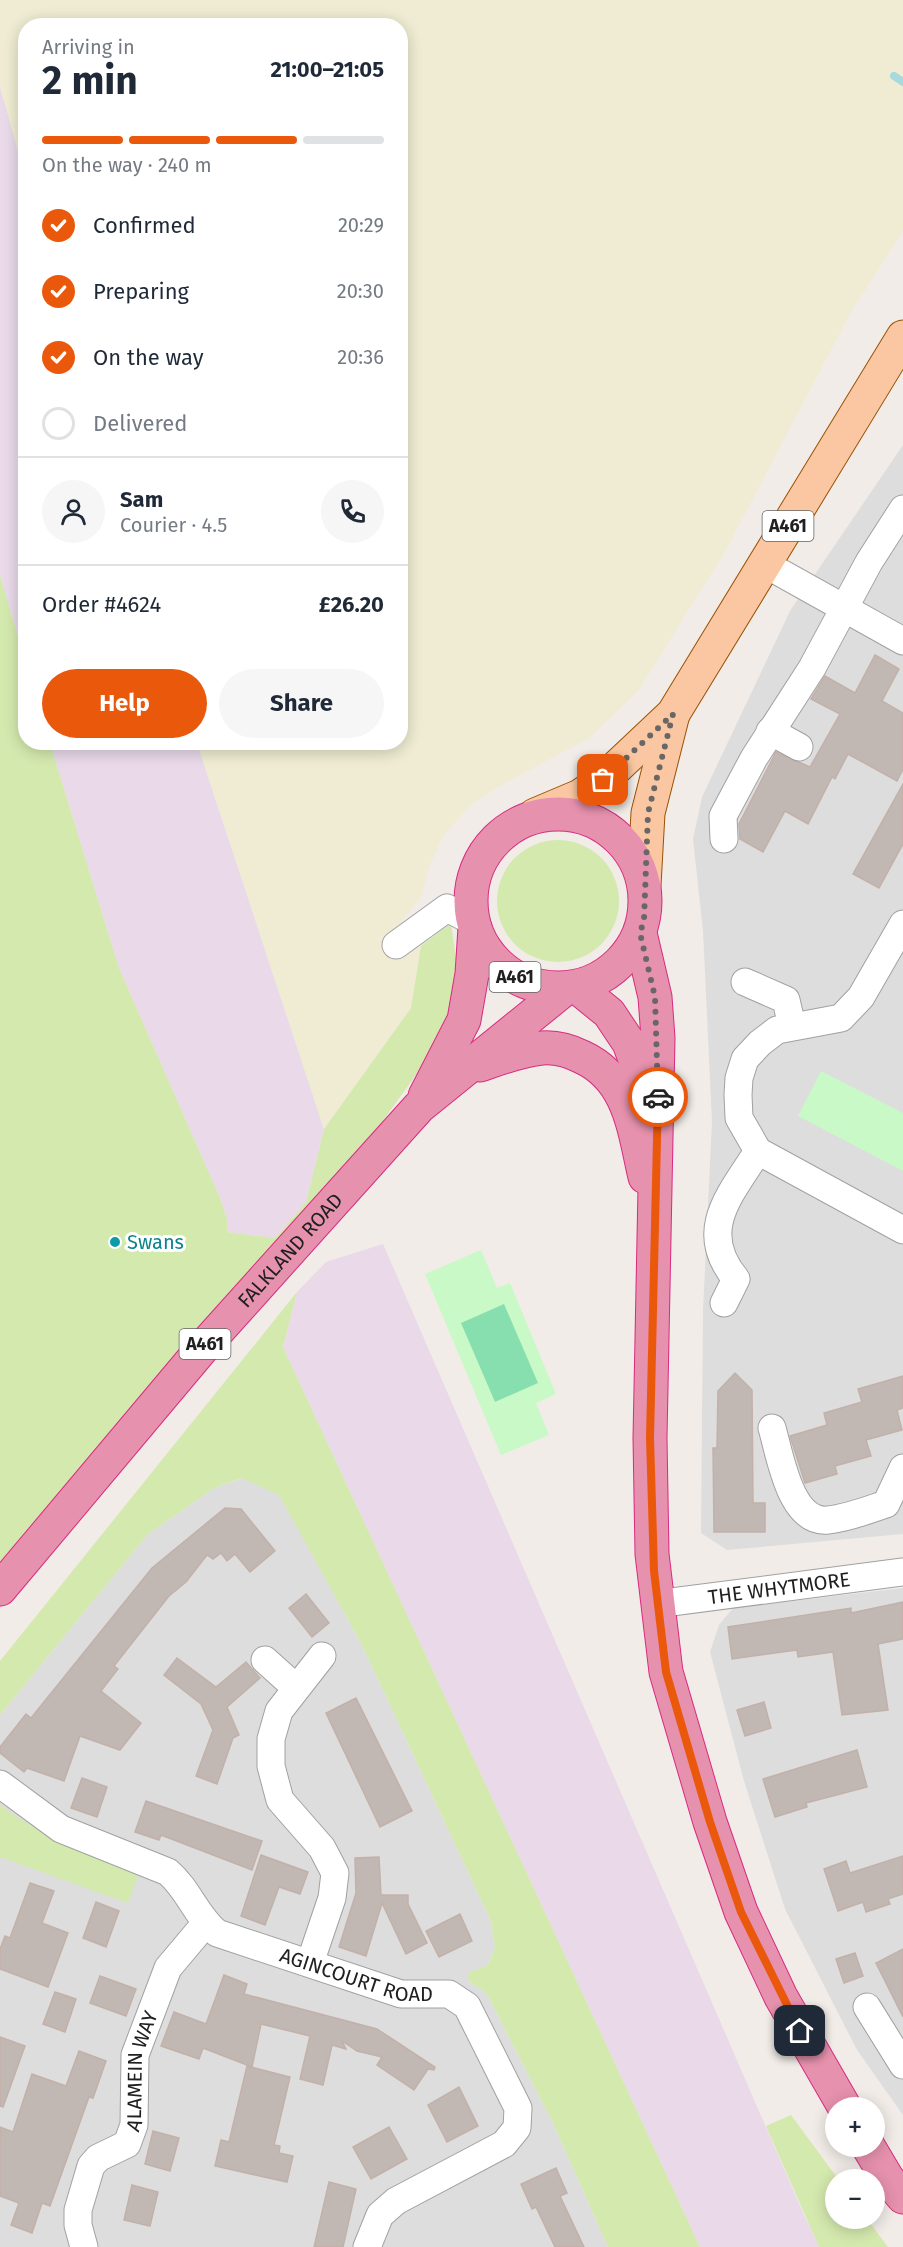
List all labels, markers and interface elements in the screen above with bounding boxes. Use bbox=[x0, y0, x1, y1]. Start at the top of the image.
text: Arriving in bbox=[42, 35, 135, 59]
text: 21:00–21:05 bbox=[270, 56, 384, 83]
text: 2 min bbox=[42, 58, 138, 104]
text: On the way · 240 m bbox=[42, 153, 212, 177]
icon: check bbox=[42, 209, 75, 242]
text: Confirmed bbox=[93, 212, 196, 239]
text: 20:29 bbox=[338, 213, 384, 237]
icon: check bbox=[42, 275, 75, 308]
text: Preparing bbox=[93, 278, 189, 305]
text: 20:30 bbox=[337, 279, 384, 303]
icon: check bbox=[42, 341, 75, 374]
text: On the way bbox=[93, 344, 204, 371]
text: 20:36 bbox=[337, 345, 384, 369]
text: Delivered bbox=[93, 410, 188, 437]
button: person bbox=[42, 480, 105, 543]
button: phone bbox=[321, 480, 384, 543]
text: Sam bbox=[120, 486, 163, 513]
road number: A461 bbox=[762, 511, 814, 541]
text: Courier · 4.5 bbox=[120, 513, 227, 537]
text: Order #4624 bbox=[42, 591, 161, 618]
text: £26.20 bbox=[319, 591, 384, 618]
button: Help bbox=[42, 669, 207, 738]
button: Share bbox=[219, 669, 384, 738]
pin bbox=[577, 754, 628, 805]
icon: bag bbox=[586, 763, 619, 796]
road number: A461 bbox=[490, 962, 540, 992]
courier bbox=[628, 1067, 688, 1127]
icon: car bbox=[642, 1081, 675, 1114]
street label: FALKLAND ROAD bbox=[233, 1188, 348, 1312]
place label: Swans bbox=[127, 1230, 184, 1254]
marker: Swans bbox=[108, 1235, 122, 1249]
road number: A461 bbox=[180, 1329, 230, 1359]
street label: THE WHYTMORE bbox=[706, 1567, 851, 1609]
street label: AGINCOURT ROAD bbox=[277, 1943, 433, 2006]
pin bbox=[774, 2005, 825, 2056]
street label: ALAMEIN WAY bbox=[121, 2007, 163, 2135]
icon: home bbox=[783, 2014, 816, 2047]
map controls bbox=[825, 2097, 885, 2229]
button: + bbox=[825, 2097, 885, 2157]
button: − bbox=[825, 2169, 885, 2229]

